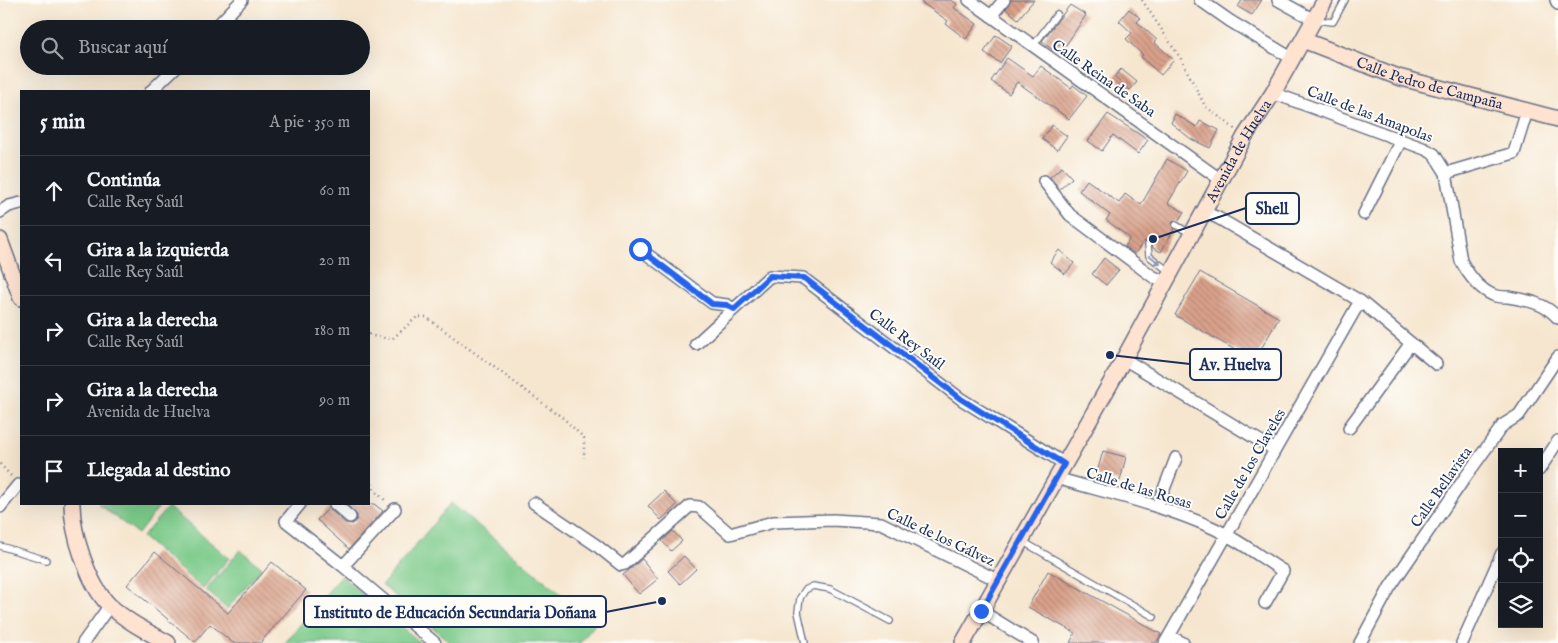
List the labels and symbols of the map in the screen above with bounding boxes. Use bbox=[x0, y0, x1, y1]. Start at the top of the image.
street label: Calle Reina de Saba bbox=[1048, 36, 1160, 122]
street label: Calle Pedro de Campaña bbox=[1353, 53, 1505, 114]
street label: Calle de las Amapolas bbox=[1304, 82, 1435, 147]
street label: Avenida de Huelva bbox=[1201, 96, 1276, 207]
callout: Shell bbox=[1246, 193, 1299, 224]
text: Shell bbox=[1256, 200, 1289, 220]
route start bbox=[629, 238, 652, 261]
one-way arrow bbox=[1149, 255, 1162, 266]
street label: Calle Rey Saúl bbox=[865, 305, 949, 375]
callout: Av. Huelva bbox=[1190, 349, 1281, 380]
text: Av. Huelva bbox=[1198, 356, 1272, 376]
street label: Calle de los Claveles bbox=[1211, 405, 1290, 523]
street label: Calle Bellavista bbox=[1407, 443, 1477, 531]
street label: Calle de las Rosas bbox=[1084, 463, 1194, 514]
street label: Calle de los Gálvez bbox=[884, 504, 998, 571]
callout: Instituto de Educación Secundaria Doñana bbox=[304, 596, 606, 627]
route end bbox=[970, 600, 993, 623]
text: Instituto de Educación Secundaria Doñana bbox=[314, 604, 597, 624]

